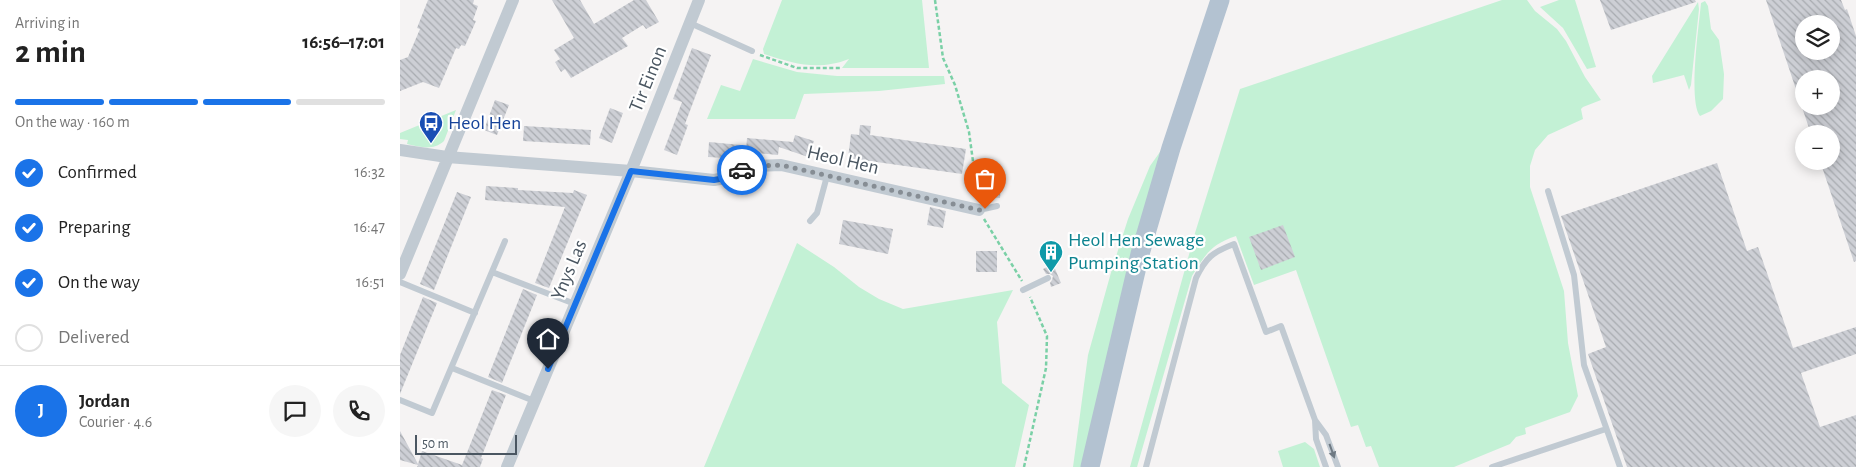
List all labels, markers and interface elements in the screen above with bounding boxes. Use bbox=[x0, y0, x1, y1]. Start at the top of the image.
text: Arriving in bbox=[15, 15, 80, 31]
map controls bbox=[1795, 15, 1840, 170]
button: layers bbox=[1795, 15, 1840, 60]
text: 16:56–17:01 bbox=[302, 33, 385, 52]
text: 2 min bbox=[15, 36, 86, 68]
street label: Tir Einon bbox=[626, 43, 670, 115]
button: + bbox=[1795, 70, 1840, 115]
bus stop icon: Heol Hen bbox=[418, 110, 444, 144]
place label: Heol Hen bbox=[448, 113, 521, 133]
text: On the way · 160 m bbox=[15, 114, 130, 130]
button: − bbox=[1795, 125, 1840, 170]
street label: Heol Hen bbox=[805, 142, 881, 178]
courier bbox=[717, 145, 767, 195]
icon: car bbox=[728, 156, 756, 184]
pin bbox=[964, 158, 1006, 209]
icon: check bbox=[15, 159, 43, 187]
text: Confirmed bbox=[58, 163, 137, 182]
text: 16:32 bbox=[354, 164, 385, 180]
icon: bag bbox=[971, 165, 999, 193]
icon: check bbox=[15, 214, 43, 242]
text: Preparing bbox=[58, 218, 131, 237]
text: 16:47 bbox=[354, 219, 385, 235]
place label: Heol Hen Sewage Pumping Station bbox=[1068, 230, 1204, 273]
street label: Ynys Las bbox=[547, 237, 591, 303]
building icon: Heol Hen Sewage Pumping Station bbox=[1038, 239, 1064, 273]
icon: check bbox=[15, 269, 43, 297]
text: On the way bbox=[58, 273, 140, 292]
text: 16:51 bbox=[356, 274, 385, 290]
pin bbox=[527, 318, 569, 369]
icon: home bbox=[534, 325, 562, 353]
text: Delivered bbox=[58, 328, 130, 347]
button: chat bbox=[269, 385, 321, 437]
button: phone bbox=[333, 385, 385, 437]
text: Jordan bbox=[79, 392, 130, 411]
text: J bbox=[38, 401, 44, 420]
text: Courier · 4.6 bbox=[79, 414, 152, 430]
scale bar bbox=[415, 432, 518, 455]
text: 50 m bbox=[422, 437, 449, 451]
one-way arrow bbox=[1328, 444, 1336, 459]

